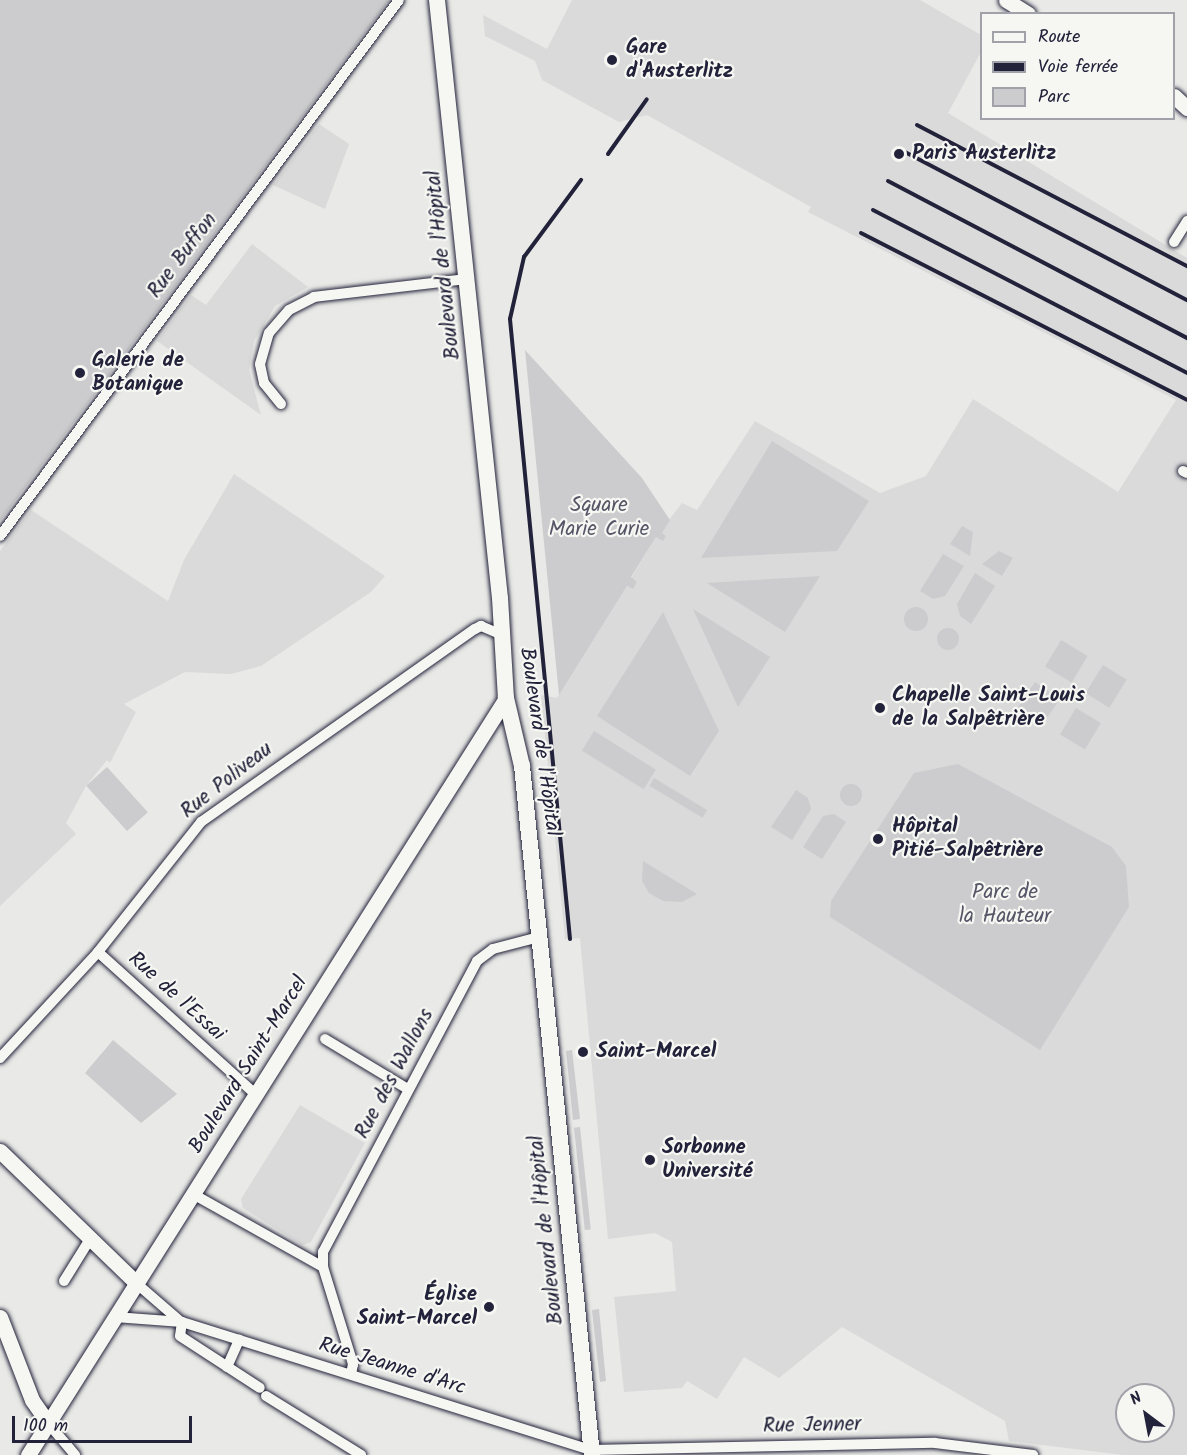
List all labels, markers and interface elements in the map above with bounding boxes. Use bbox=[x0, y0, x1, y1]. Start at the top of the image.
legend bbox=[980, 12, 1175, 120]
text: Route bbox=[1038, 23, 1080, 52]
place label: Gare d'Austerlitz bbox=[626, 35, 733, 85]
marker: Gare d'Austerlitz bbox=[603, 51, 621, 69]
text: Voie ferrée bbox=[1038, 53, 1118, 82]
text: Parc bbox=[1038, 83, 1070, 112]
place label: Paris Austerlitz bbox=[912, 141, 1056, 167]
marker: Paris Austerlitz bbox=[890, 145, 908, 163]
street label: Boulevard de l'Hôpital bbox=[422, 169, 466, 361]
street label: Rue Buffon bbox=[143, 208, 223, 304]
place label: Galerie de Botanique bbox=[92, 348, 184, 398]
marker: Galerie de Botanique bbox=[73, 366, 87, 380]
park label: Square Marie Curie bbox=[549, 493, 649, 543]
street label: Boulevard de l'Hôpital bbox=[513, 646, 565, 838]
place label: Chapelle Saint-Louis de la Salpêtrière bbox=[892, 683, 1085, 733]
marker: Chapelle Saint-Louis de la Salpêtrière bbox=[873, 701, 887, 715]
street label: Rue Poliveau bbox=[176, 737, 278, 825]
place label: Hôpital Pitié-Salpêtrière bbox=[892, 814, 1043, 864]
marker: Hôpital Pitié-Salpêtrière bbox=[869, 830, 887, 848]
park label: Parc de la Hauteur bbox=[959, 880, 1051, 930]
street label: Rue de l'Essai bbox=[122, 947, 230, 1047]
street label: Boulevard Saint-Marcel bbox=[184, 972, 314, 1158]
street label: Rue des Wallons bbox=[350, 1005, 440, 1143]
place label: Saint-Marcel bbox=[596, 1039, 716, 1065]
marker: Saint-Marcel bbox=[574, 1043, 592, 1061]
street label: Boulevard de l'Hôpital bbox=[525, 1134, 569, 1326]
place label: Sorbonne Université bbox=[662, 1135, 753, 1185]
marker: Sorbonne Université bbox=[643, 1153, 657, 1167]
place label: Église Saint-Marcel bbox=[357, 1282, 477, 1332]
marker: Église Saint-Marcel bbox=[482, 1300, 496, 1314]
street label: Rue Jeanne d'Arc bbox=[316, 1333, 468, 1401]
north arrow bbox=[1115, 1383, 1175, 1443]
text: N bbox=[1125, 1386, 1147, 1412]
scale bar bbox=[15, 1404, 195, 1442]
text: 100 m bbox=[23, 1412, 68, 1441]
street label: Rue Jenner bbox=[763, 1413, 861, 1439]

